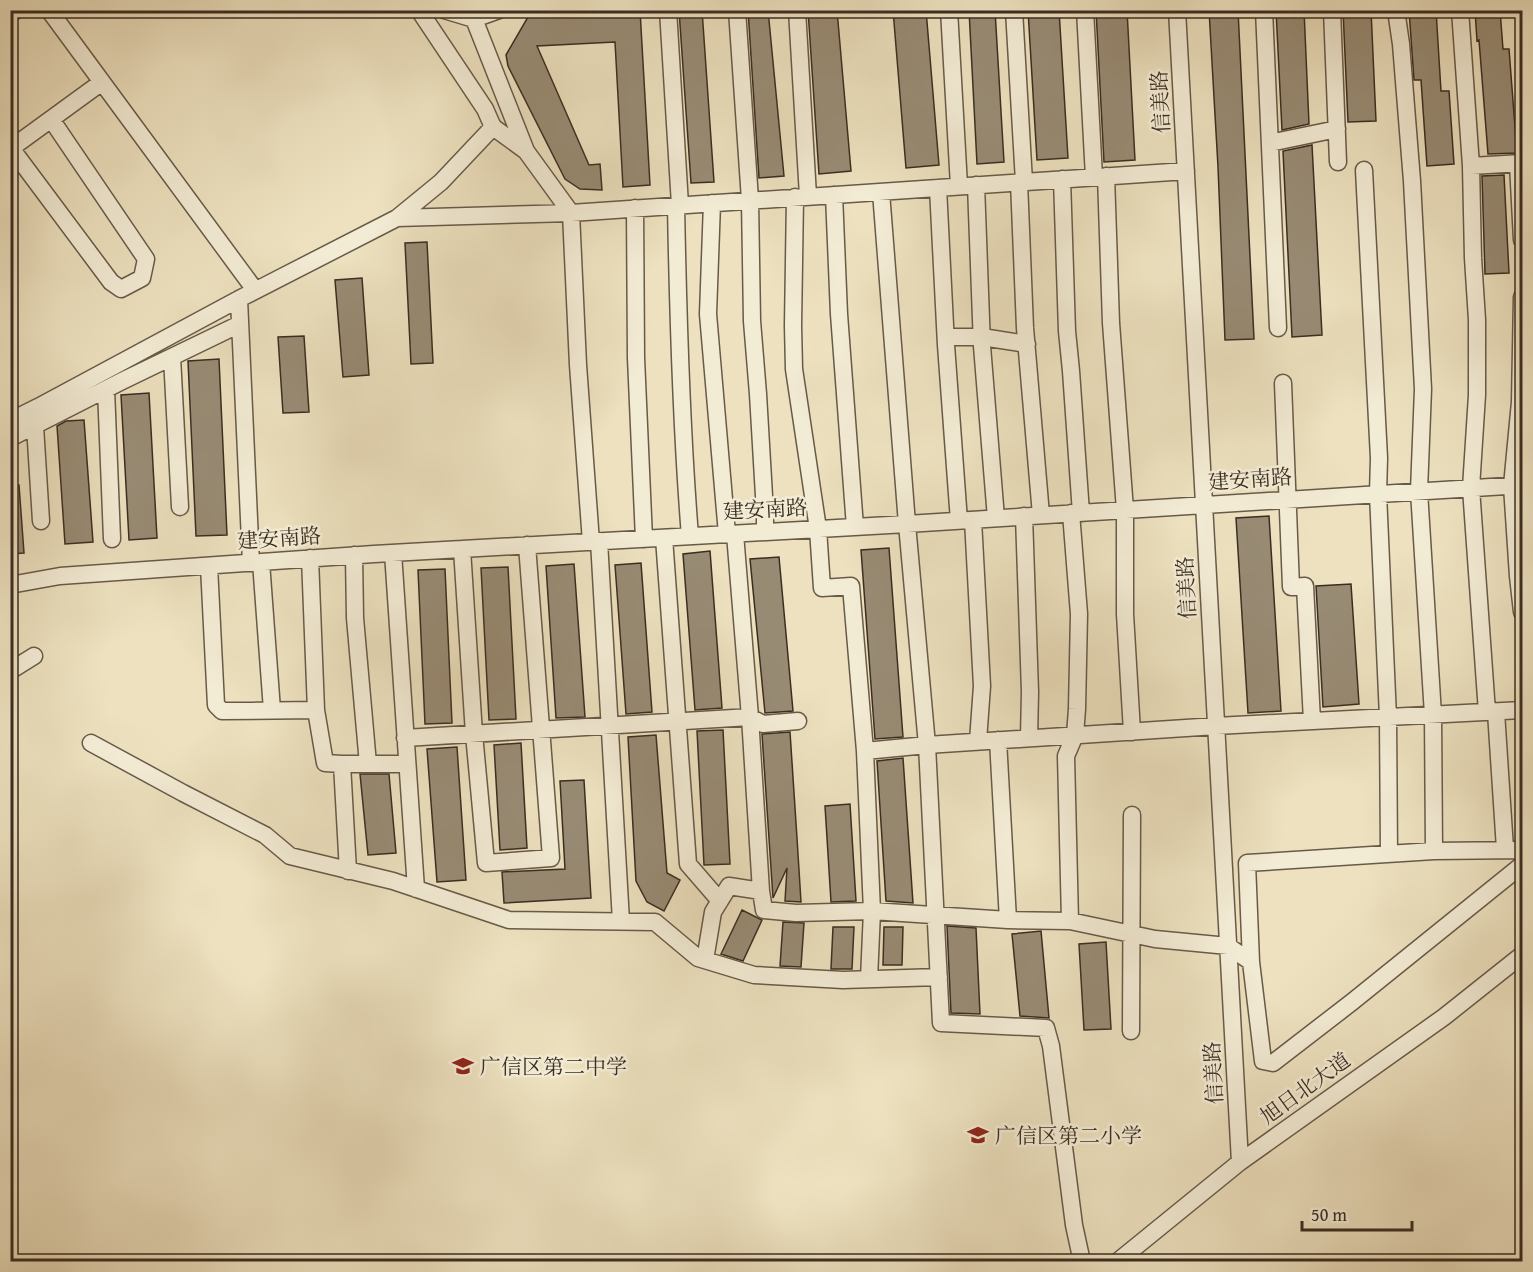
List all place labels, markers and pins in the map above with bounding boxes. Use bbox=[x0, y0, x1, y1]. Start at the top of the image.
place label: 广信区第二中学 bbox=[480, 1051, 627, 1082]
school or university icon: 广信区第二中学 bbox=[451, 1054, 475, 1078]
place label: 广信区第二小学 bbox=[995, 1120, 1142, 1151]
school or university icon: 广信区第二小学 bbox=[966, 1123, 990, 1147]

